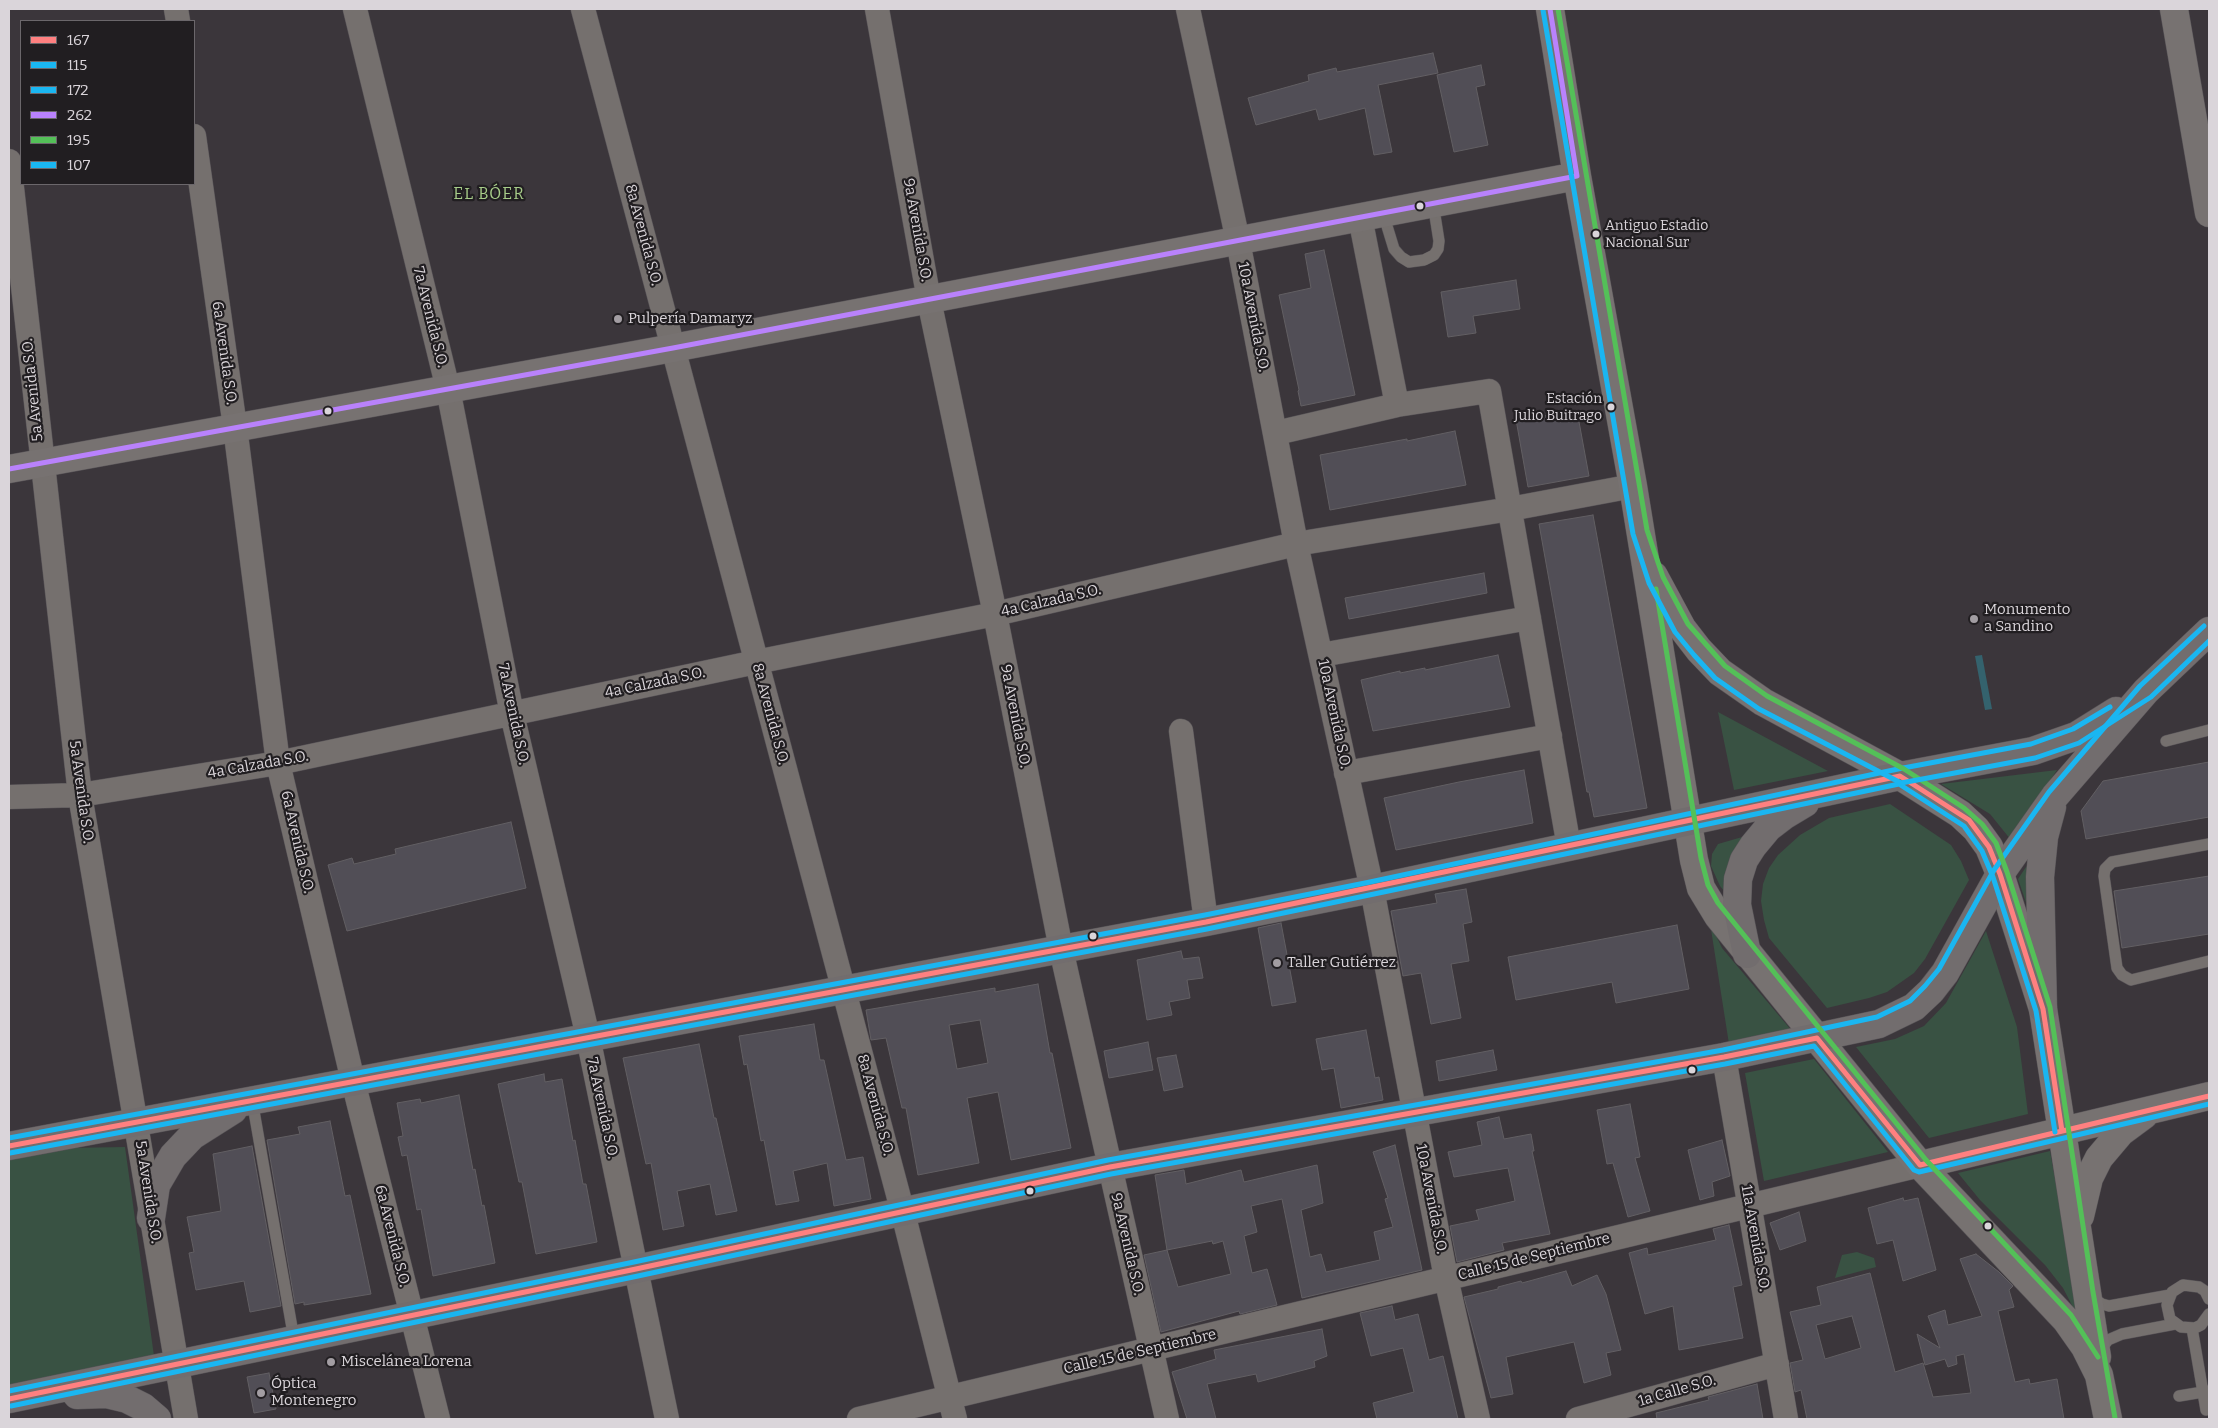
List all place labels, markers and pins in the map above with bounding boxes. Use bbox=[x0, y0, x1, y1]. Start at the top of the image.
unlabelled marker bbox=[1415, 201, 1425, 211]
place label: Antiguo Estadio Nacional Sur bbox=[1605, 218, 1708, 250]
marker: Antiguo Estadio Nacional Sur bbox=[1591, 229, 1601, 239]
place label: Pulpería Damaryz bbox=[628, 310, 752, 328]
marker: Pulpería Damaryz bbox=[612, 313, 624, 325]
place label: Estación Julio Buitrago bbox=[1514, 391, 1602, 424]
marker: Estación Julio Buitrago bbox=[1606, 402, 1616, 412]
unlabelled marker bbox=[323, 406, 333, 416]
place label: Monumento a Sandino bbox=[1984, 601, 2070, 636]
marker: Monumento a Sandino bbox=[1968, 613, 1980, 625]
unlabelled marker bbox=[1088, 931, 1098, 941]
place label: Taller Gutiérrez bbox=[1287, 954, 1396, 972]
marker: Taller Gutiérrez bbox=[1271, 957, 1283, 969]
unlabelled marker bbox=[1687, 1065, 1697, 1075]
unlabelled marker bbox=[1025, 1186, 1035, 1196]
unlabelled marker bbox=[1983, 1221, 1993, 1231]
place label: Miscelánea Lorena bbox=[341, 1353, 472, 1371]
marker: Miscelánea Lorena bbox=[325, 1356, 337, 1368]
place label: Óptica Montenegro bbox=[271, 1375, 356, 1410]
marker: Óptica Montenegro bbox=[255, 1387, 267, 1399]

